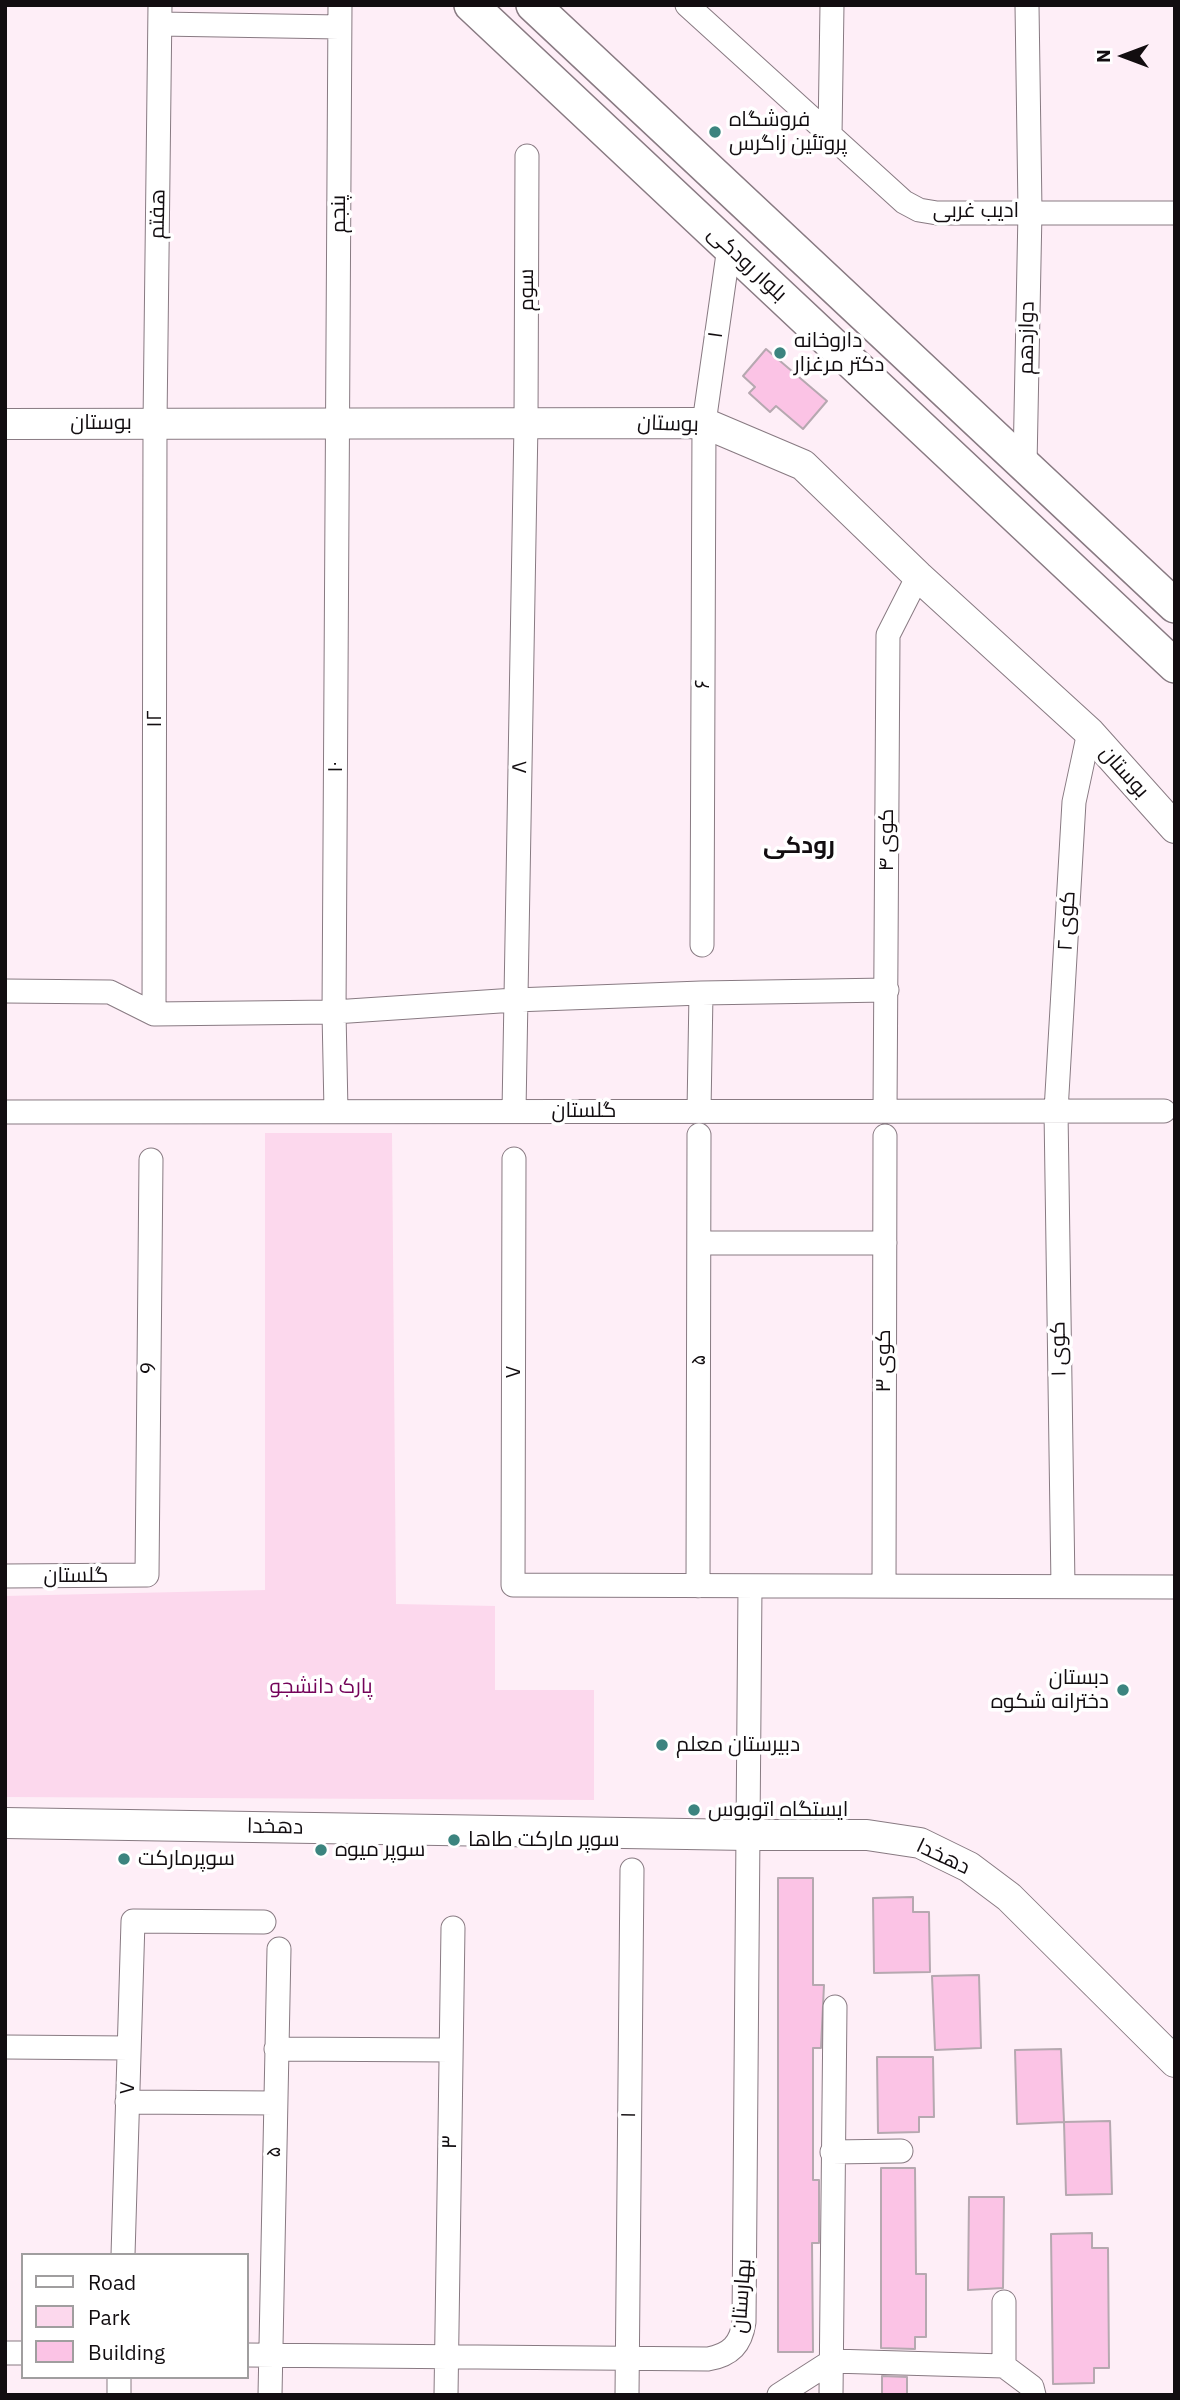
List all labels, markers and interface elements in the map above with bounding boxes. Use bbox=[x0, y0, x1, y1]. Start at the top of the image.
north arrow bbox=[1089, 21, 1159, 91]
text: N bbox=[1091, 49, 1115, 63]
place label: فروشگاه پروتئین زاگرس bbox=[729, 107, 847, 157]
marker: فروشگاه پروتئین زاگرس bbox=[707, 124, 723, 140]
street label: هفتم bbox=[145, 189, 171, 239]
street label: پنجم bbox=[326, 195, 352, 233]
street label: ادیب غربی bbox=[933, 198, 1019, 224]
street label: بلوار رودکی bbox=[702, 221, 792, 307]
street label: سوم bbox=[514, 269, 540, 311]
street label: دوازدهم bbox=[1014, 301, 1040, 375]
place label: داروخانه دکتر مرغزار bbox=[794, 328, 884, 378]
street label: ۱ bbox=[703, 330, 729, 340]
marker: داروخانه دکتر مرغزار bbox=[772, 345, 788, 361]
street label: بوستان bbox=[70, 410, 132, 436]
street label: بوستان bbox=[637, 410, 699, 438]
street label: ۶ bbox=[690, 679, 716, 689]
street label: ۱۲ bbox=[142, 710, 168, 728]
street label: بوستان bbox=[1094, 741, 1154, 803]
street label: ۸ bbox=[507, 760, 533, 774]
street label: ۱۰ bbox=[323, 761, 349, 773]
street label: کوی ۴ bbox=[874, 809, 900, 871]
district label: رودکی bbox=[763, 832, 835, 860]
street label: کوی ۲ bbox=[1053, 890, 1081, 952]
street label: گلستان bbox=[551, 1098, 617, 1124]
street label: کوی ۱ bbox=[1046, 1321, 1072, 1377]
street label: کوی ۳ bbox=[871, 1329, 897, 1393]
street label: ۵ bbox=[686, 1354, 712, 1366]
street label: 9 bbox=[136, 1361, 162, 1375]
street label: ۷ bbox=[501, 1365, 527, 1379]
street label: گلستان bbox=[43, 1563, 109, 1589]
place label: دبستان دخترانه شکوه bbox=[991, 1665, 1109, 1715]
park label: پارک دانشجو bbox=[269, 1674, 373, 1700]
marker: دبستان دخترانه شکوه bbox=[1115, 1682, 1131, 1698]
place label: دبیرستان معلم bbox=[676, 1732, 800, 1758]
marker: دبیرستان معلم bbox=[654, 1737, 670, 1753]
place label: ایستگاه اتوبوس bbox=[708, 1797, 848, 1823]
marker: ایستگاه اتوبوس bbox=[686, 1802, 702, 1818]
street label: دهخدا bbox=[247, 1814, 303, 1840]
place label: سوپر مارکت طاها bbox=[468, 1827, 620, 1853]
marker: سوپر مارکت طاها bbox=[446, 1832, 462, 1848]
street label: دهخدا bbox=[912, 1834, 974, 1880]
place label: سوپر میوه bbox=[335, 1837, 425, 1863]
marker: سوپر میوه bbox=[313, 1842, 329, 1858]
place label: سوپرمارکت bbox=[138, 1846, 235, 1872]
marker: سوپرمارکت bbox=[116, 1851, 132, 1867]
street label: ۷ bbox=[115, 2081, 141, 2095]
street label: ۱ bbox=[616, 2112, 642, 2118]
street label: ۳ bbox=[437, 2135, 463, 2149]
street label: ۵ bbox=[261, 2146, 287, 2158]
legend bbox=[21, 2253, 248, 2379]
street label: بهارستان bbox=[727, 2258, 757, 2334]
text: Road bbox=[88, 2268, 136, 2296]
text: Park bbox=[88, 2303, 131, 2331]
text: Building bbox=[88, 2338, 165, 2366]

